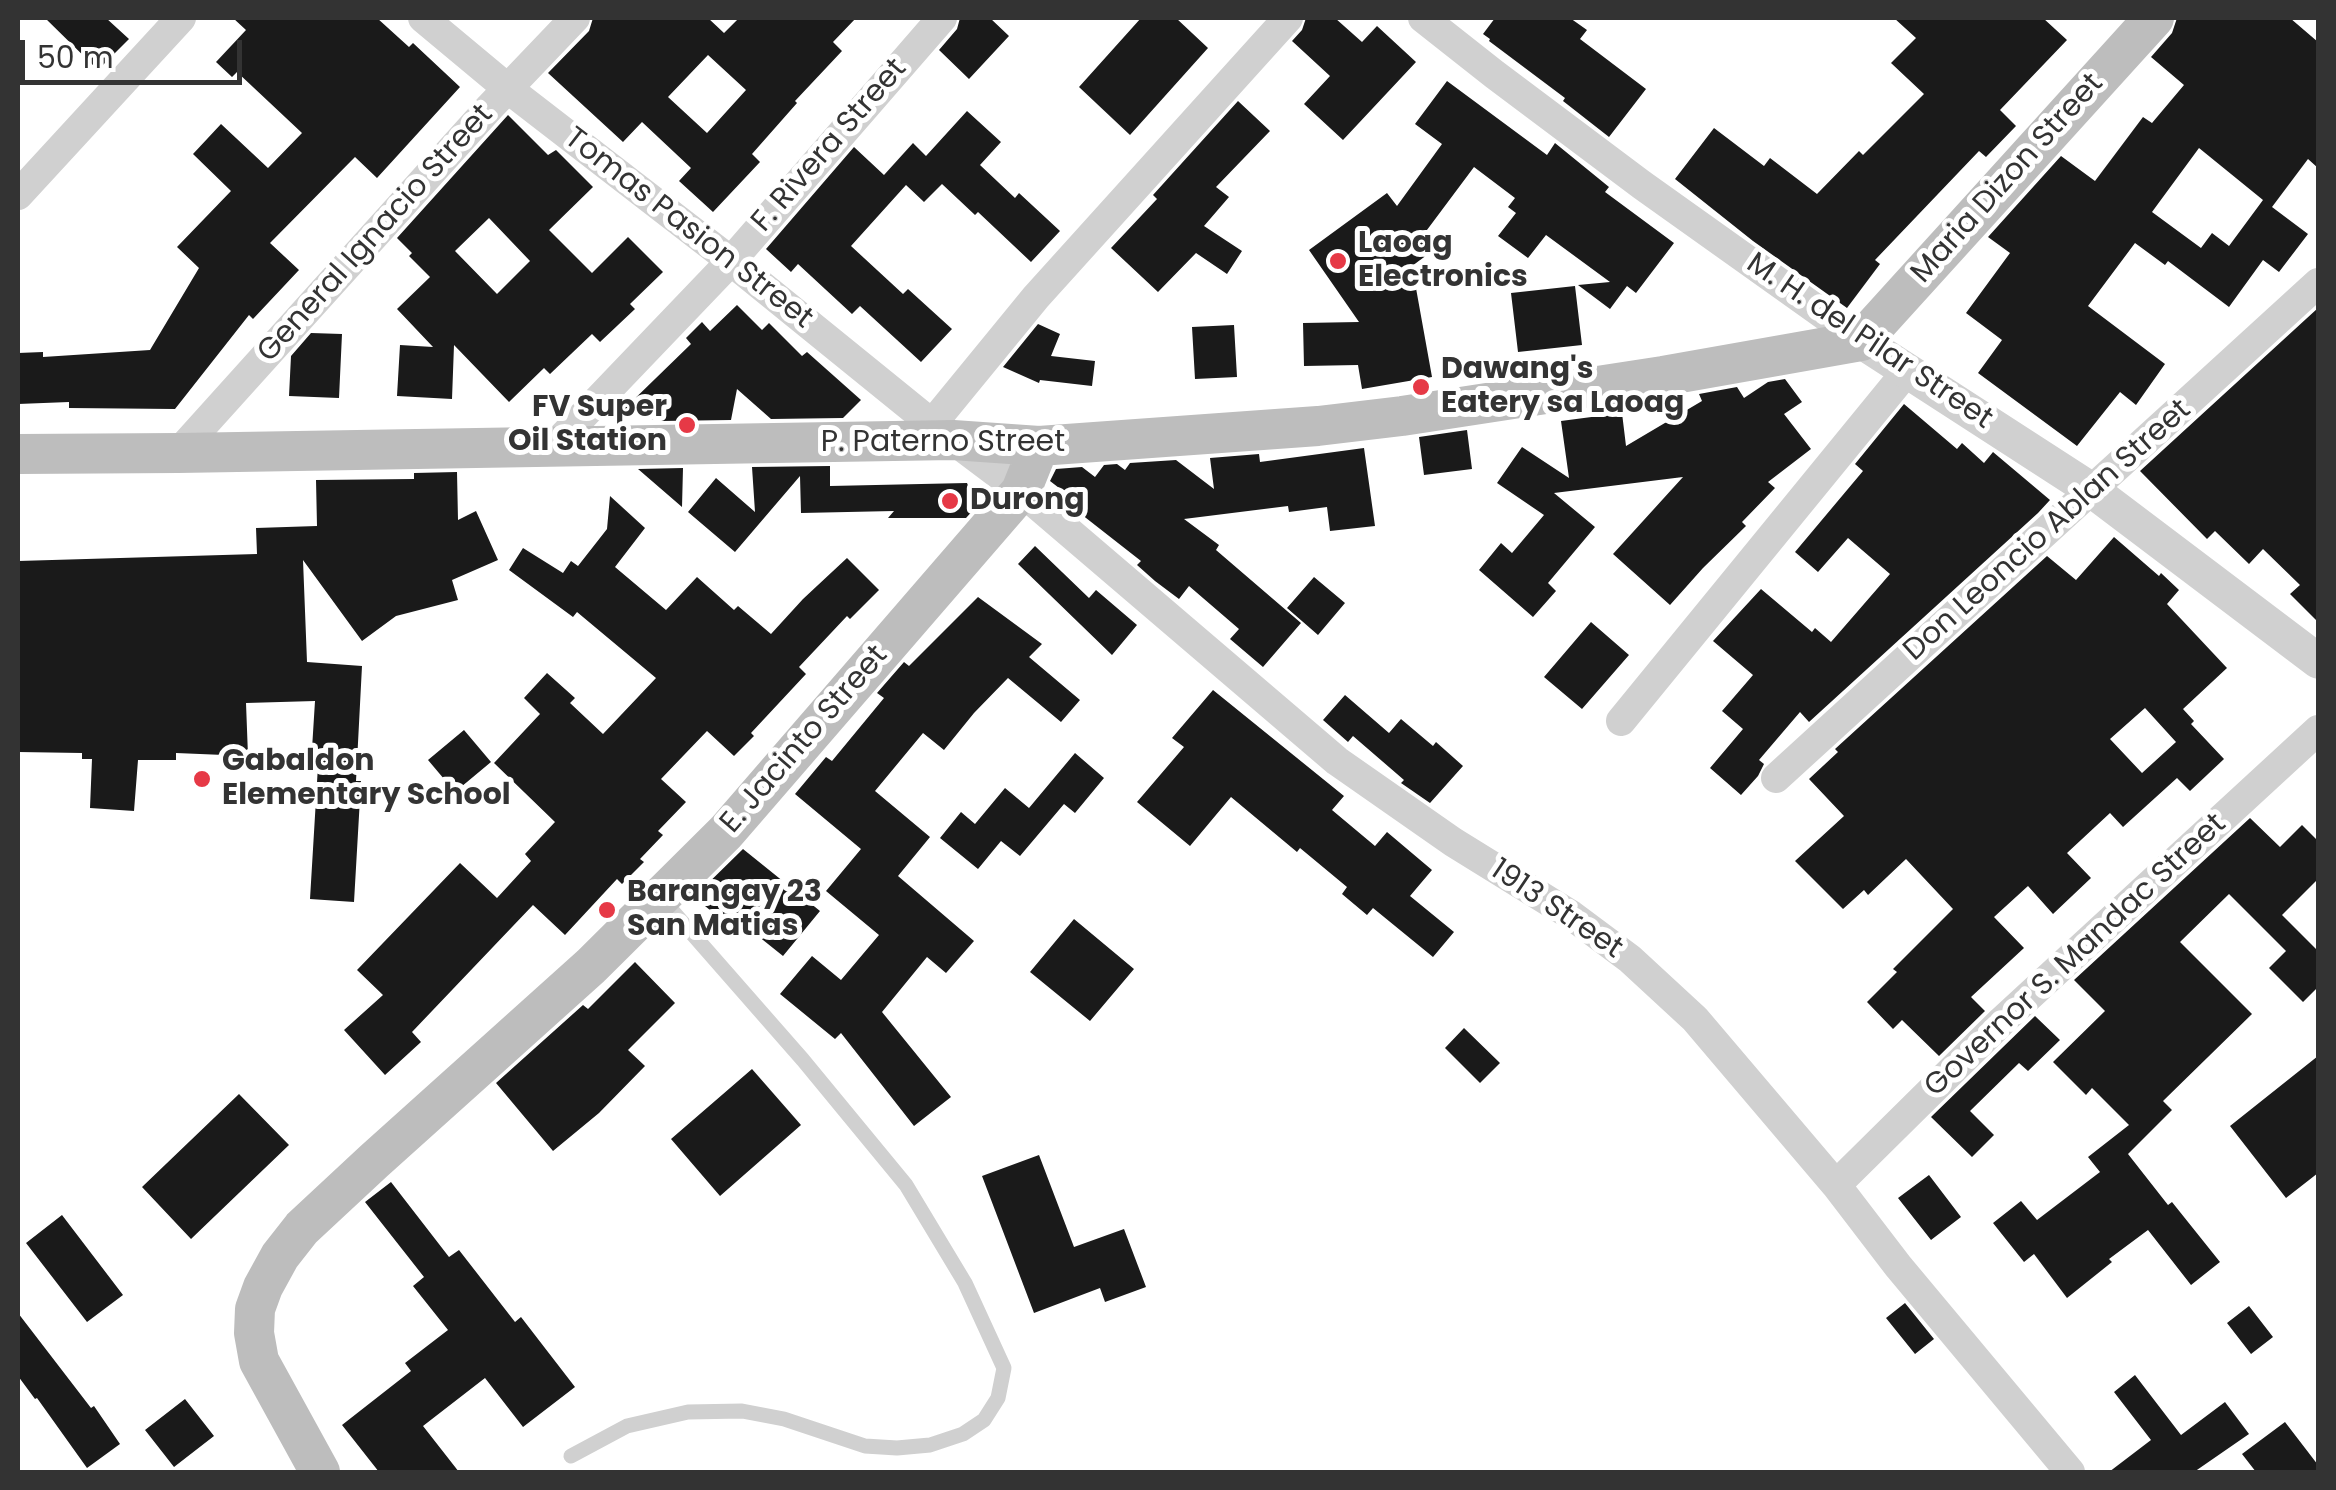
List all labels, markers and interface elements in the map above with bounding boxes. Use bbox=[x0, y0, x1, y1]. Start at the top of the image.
scale bar bbox=[25, 20, 248, 82]
text: 50 m bbox=[37, 36, 114, 79]
street label: F. Rivera Street bbox=[745, 52, 915, 240]
street label: Maria Dizon Street bbox=[1904, 67, 2112, 291]
street label: General Ignacio Street bbox=[251, 98, 501, 370]
street label: Tomas Pasion Street bbox=[557, 121, 819, 337]
place label: Laoag Electronics bbox=[1358, 226, 1528, 296]
street label: M. H. del Pilar Street bbox=[1739, 246, 1999, 438]
marker: Laoag Electronics bbox=[1327, 250, 1349, 272]
place label: Dawang's Eatery sa Laoag bbox=[1441, 352, 1684, 422]
marker: Dawang's Eatery sa Laoag bbox=[1410, 376, 1432, 398]
place label: FV Super Oil Station bbox=[508, 390, 667, 460]
street label: Don Leoncio Ablan Street bbox=[1897, 393, 2199, 669]
marker: FV Super Oil Station bbox=[676, 414, 698, 436]
street label: P. Paterno Street bbox=[821, 425, 1065, 461]
place label: Durong bbox=[970, 483, 1085, 519]
marker: Durong bbox=[939, 490, 961, 512]
street label: E. Jacinto Street bbox=[714, 639, 896, 841]
place label: Gabaldon Elementary School bbox=[222, 744, 511, 814]
marker: Gabaldon Elementary School bbox=[191, 768, 213, 790]
street label: Governor S. Mandac Street bbox=[1918, 807, 2234, 1105]
street label: 1913 Street bbox=[1483, 853, 1629, 967]
place label: Barangay 23 San Matias bbox=[627, 875, 822, 946]
marker: Barangay 23 San Matias bbox=[596, 899, 618, 921]

